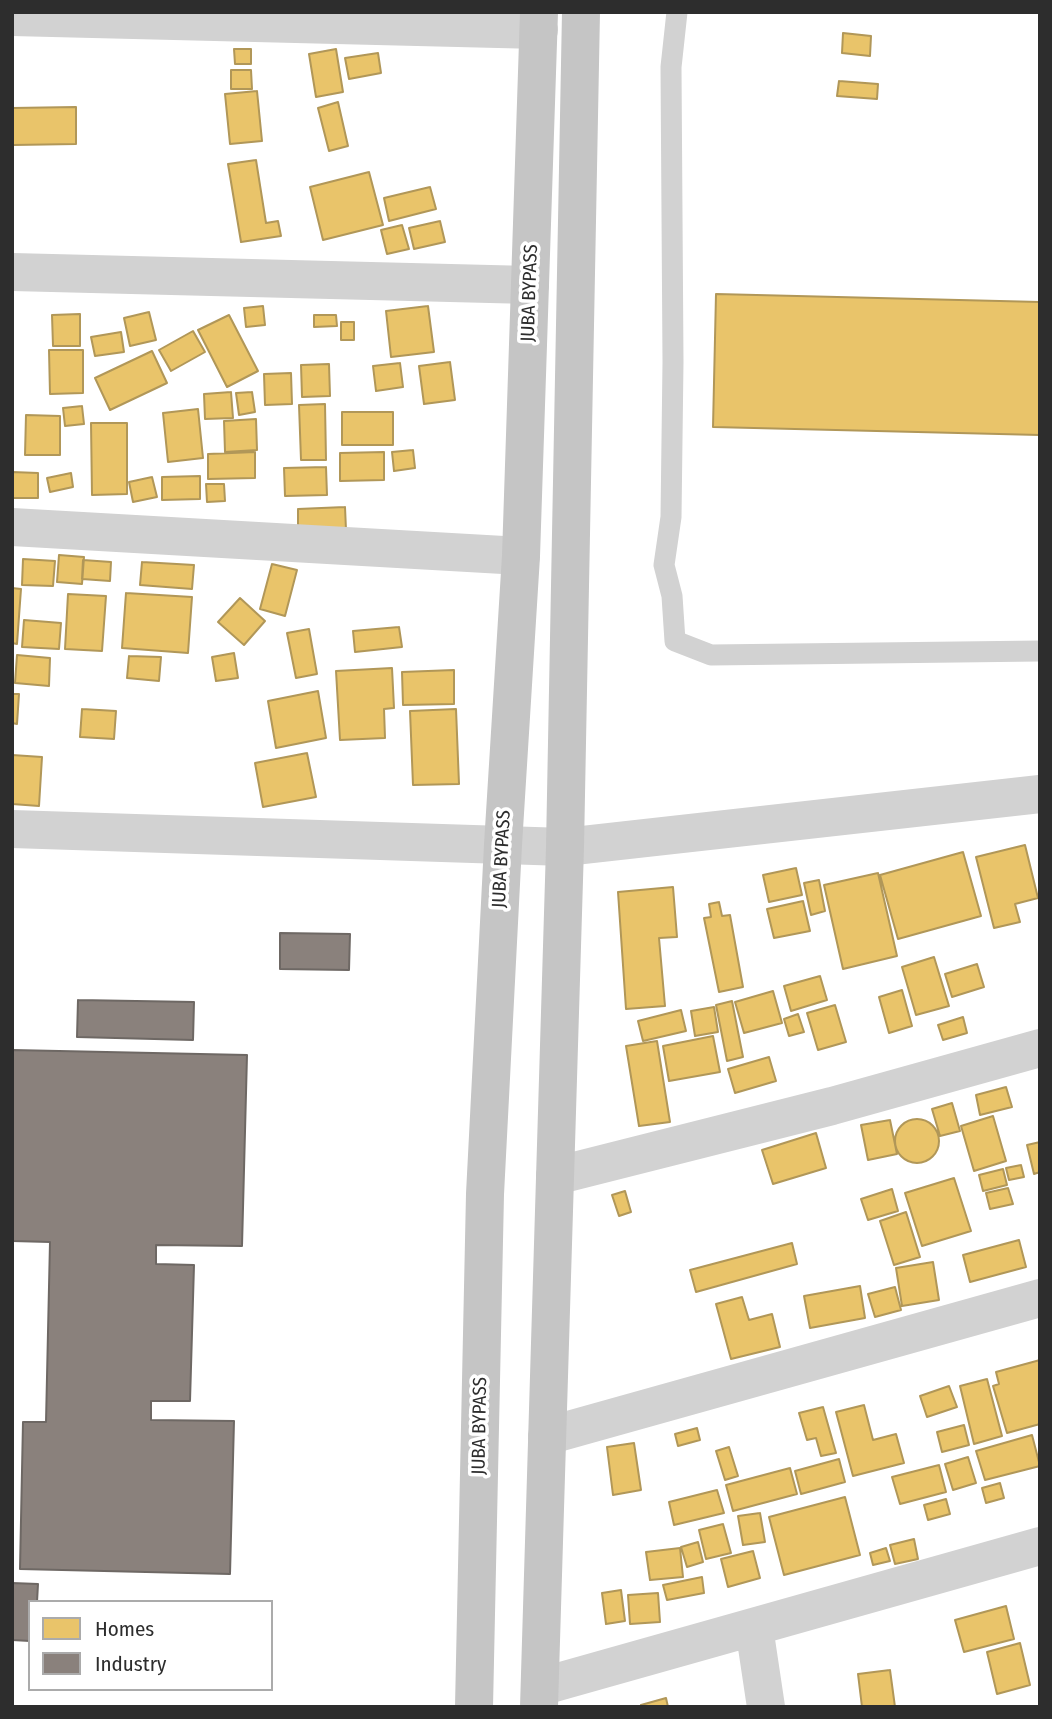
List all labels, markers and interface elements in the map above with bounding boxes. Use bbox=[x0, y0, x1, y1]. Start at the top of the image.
street label: JUBA BYPASS bbox=[517, 244, 543, 342]
street label: JUBA BYPASS bbox=[488, 810, 516, 908]
street label: JUBA BYPASS bbox=[468, 1377, 492, 1475]
legend bbox=[28, 1600, 273, 1691]
text: Homes bbox=[95, 1616, 154, 1642]
text: Industry bbox=[95, 1651, 166, 1677]

